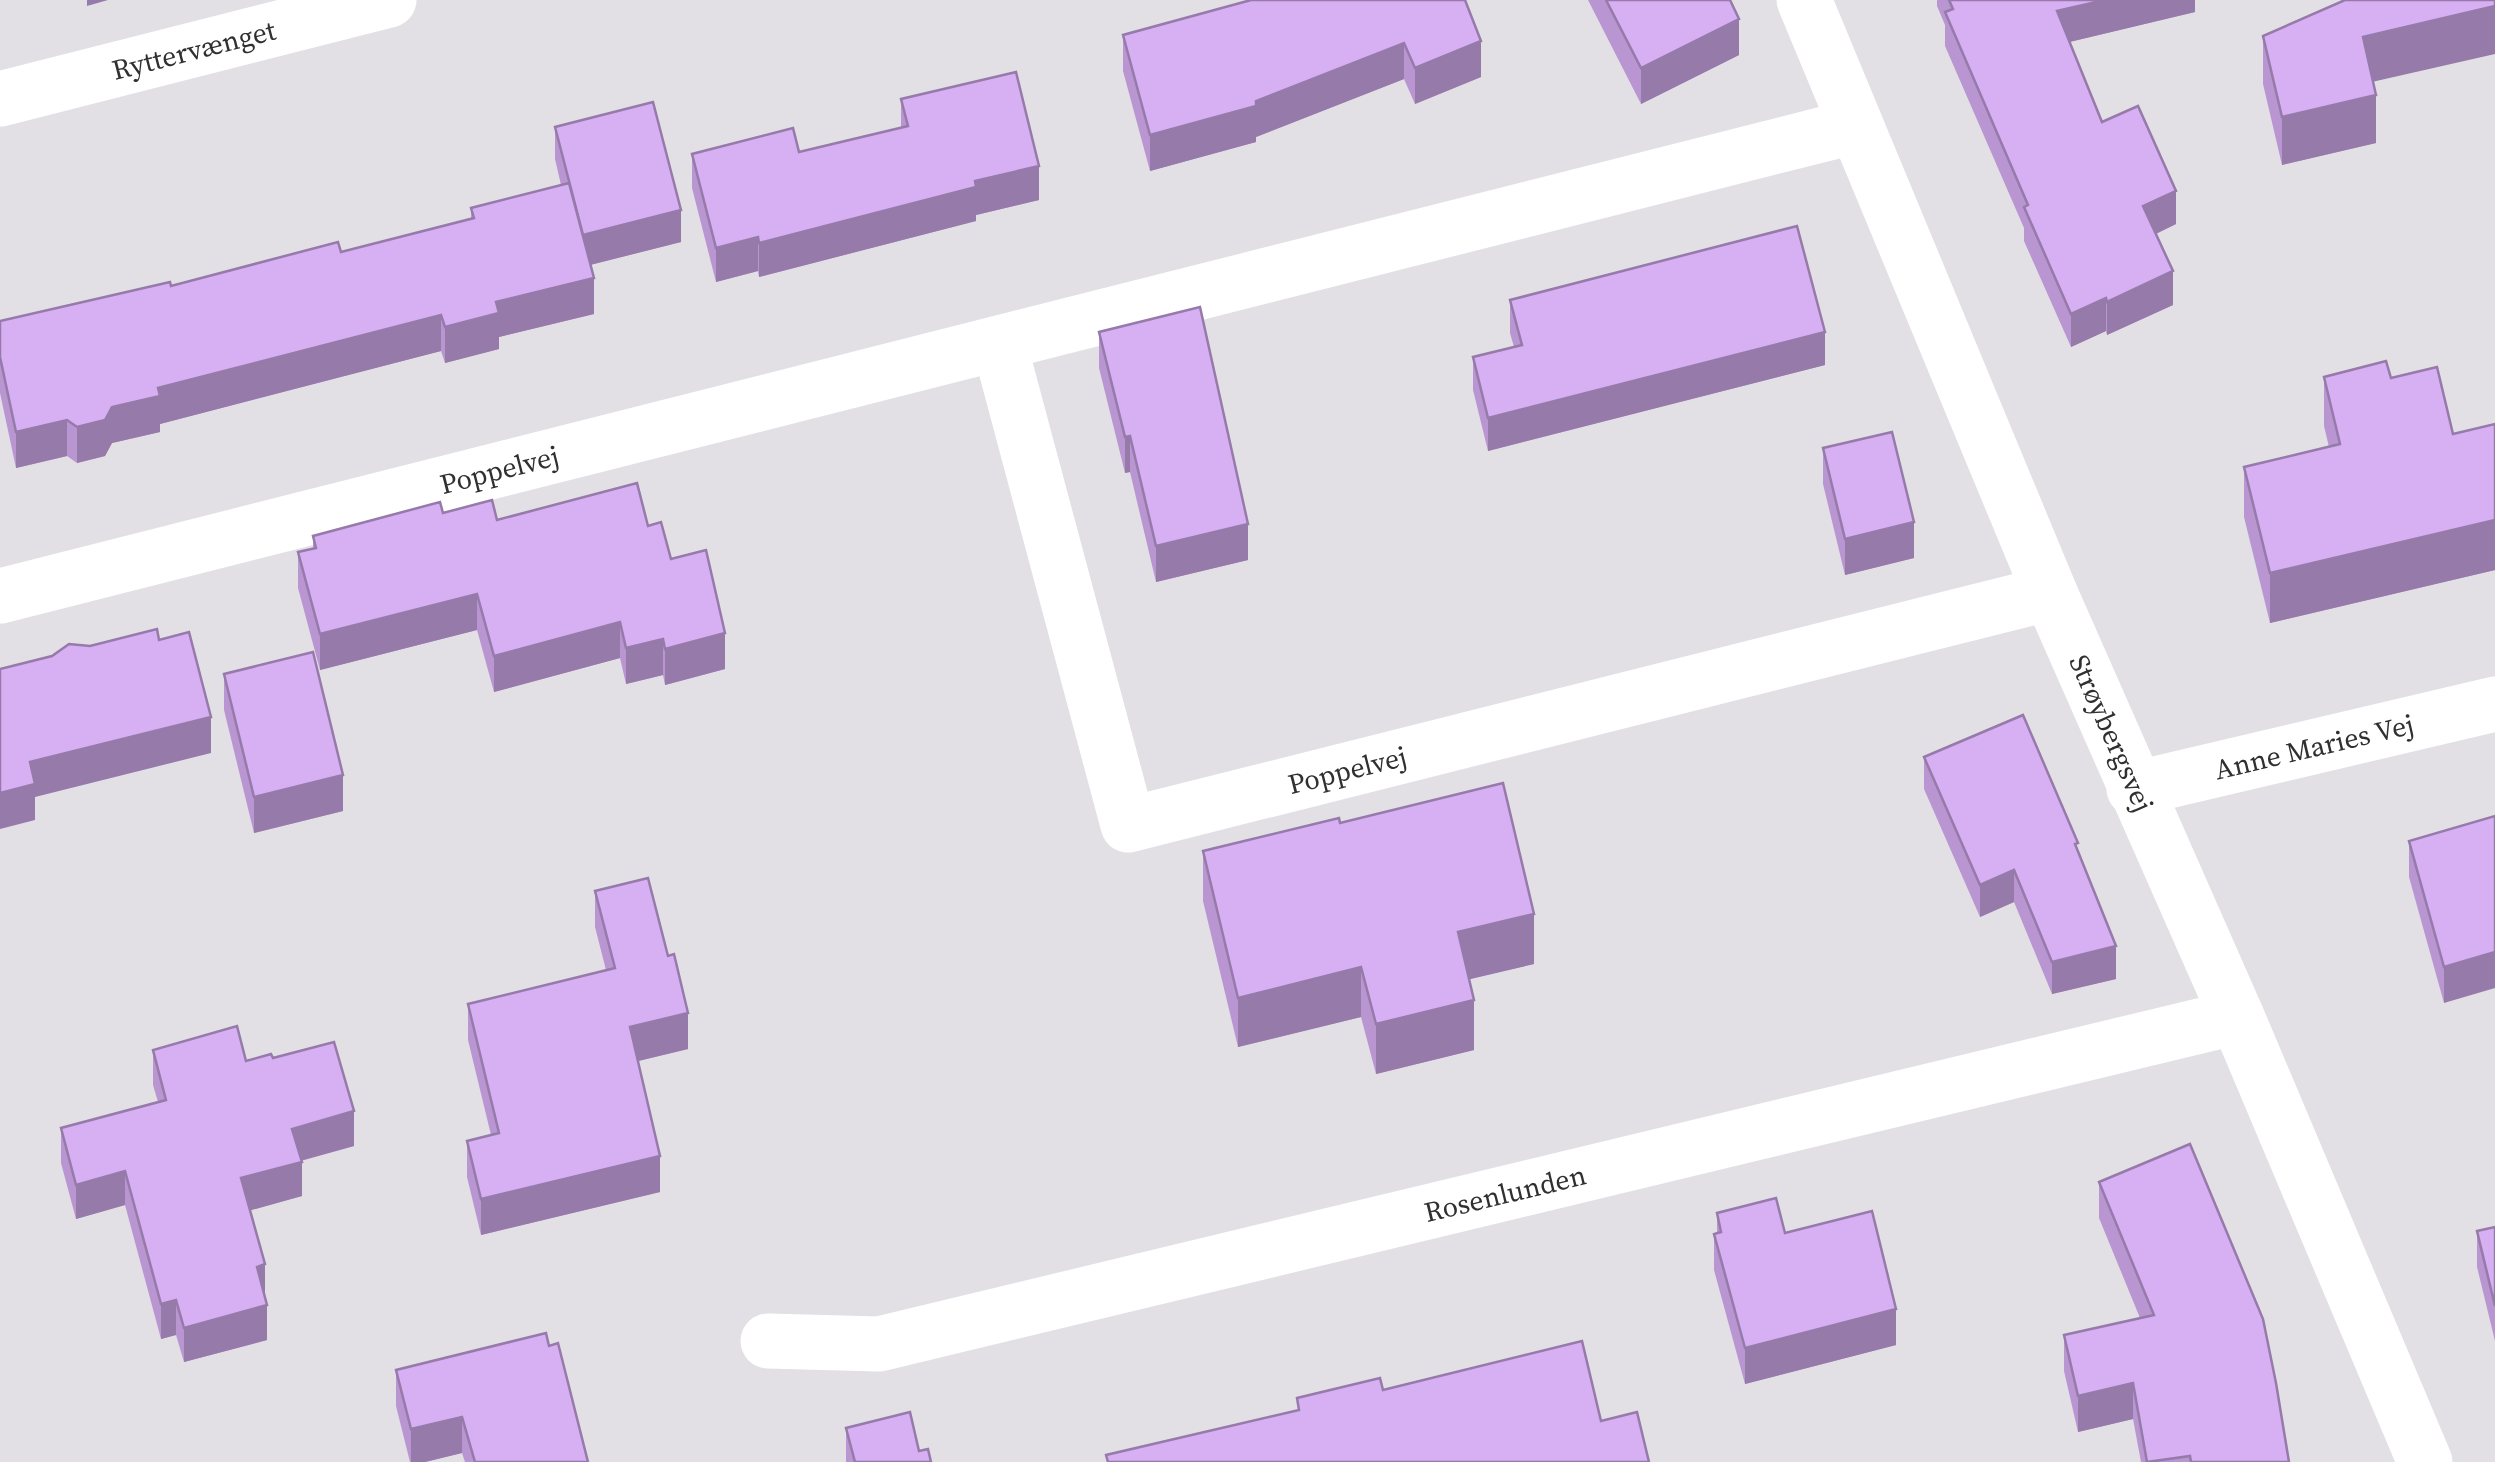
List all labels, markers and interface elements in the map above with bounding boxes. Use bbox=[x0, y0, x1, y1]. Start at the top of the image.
street label: Ryttervænget bbox=[108, 10, 281, 89]
street label: Poppelvej bbox=[436, 436, 563, 503]
street label: Strøybergsvej bbox=[2060, 648, 2163, 817]
street label: Anne Maries Vej bbox=[2211, 705, 2417, 788]
street label: Poppelvej bbox=[1284, 737, 1411, 803]
street label: Rosenlunden bbox=[1420, 1155, 1590, 1231]

